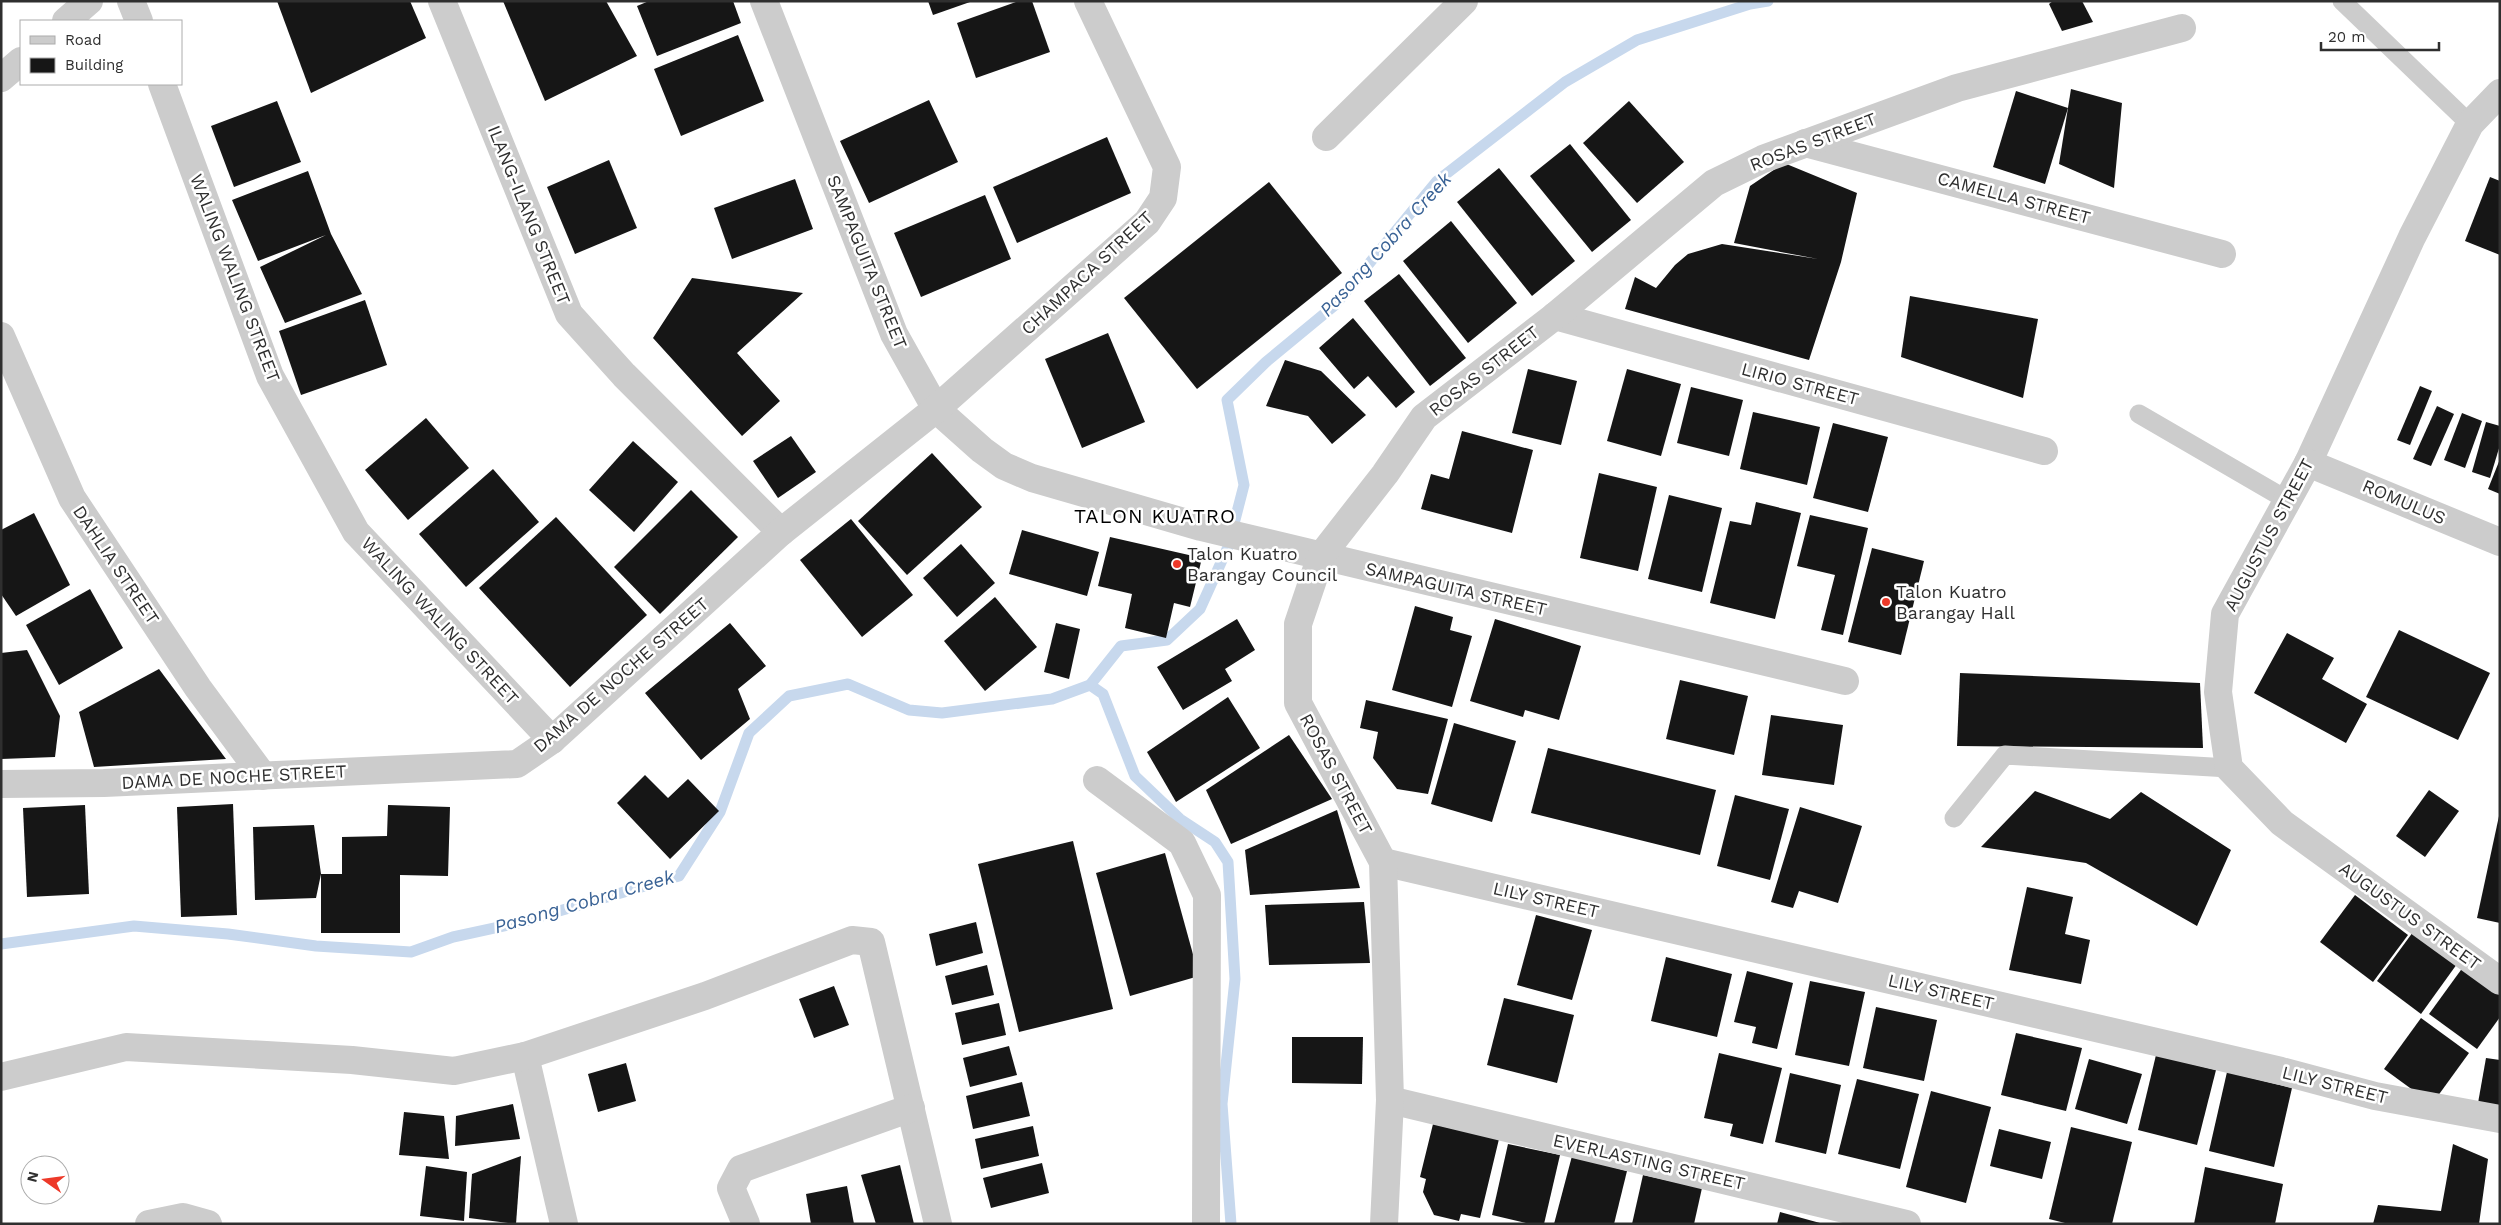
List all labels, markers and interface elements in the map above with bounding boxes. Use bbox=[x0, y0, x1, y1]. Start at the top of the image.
legend bbox=[20, 20, 182, 85]
scale bar bbox=[2321, 20, 2438, 52]
text: 20 m bbox=[2328, 28, 2366, 46]
text: Road bbox=[65, 31, 102, 49]
text: Building bbox=[65, 56, 123, 74]
street label: ROSAS STREET bbox=[1747, 108, 1879, 175]
street label: ILANG-ILANG STREET bbox=[484, 122, 575, 308]
water label: Pasong Cobra Creek bbox=[1315, 167, 1457, 321]
street label: CAMELLA STREET bbox=[1935, 167, 2093, 228]
street label: WALING WALING STREET bbox=[186, 171, 285, 385]
street label: SAMPAGUITA STREET bbox=[823, 172, 912, 352]
street label: CHAMPACA STREET bbox=[1017, 206, 1157, 339]
street label: ROSAS STREET bbox=[1425, 321, 1543, 420]
street label: LIRIO STREET bbox=[1739, 358, 1861, 409]
street label: AUGUSTUS STREET bbox=[2219, 455, 2318, 615]
street label: ROMULUS bbox=[2359, 475, 2449, 528]
street label: DAHLIA STREET bbox=[69, 501, 164, 628]
district label: TALON KUATRO bbox=[1074, 504, 1236, 528]
street label: WALING WALING STREET bbox=[357, 533, 524, 709]
place label: Talon Kuatro Barangay Council bbox=[1187, 543, 1338, 585]
street label: SAMPAGUITA STREET bbox=[1363, 557, 1549, 620]
marker: Talon Kuatro Barangay Council bbox=[1171, 558, 1183, 570]
place label: Talon Kuatro Barangay Hall bbox=[1896, 581, 2015, 623]
street label: DAMA DE NOCHE STREET bbox=[529, 593, 713, 756]
marker: Talon Kuatro Barangay Hall bbox=[1880, 596, 1892, 608]
street label: ROSAS STREET bbox=[1296, 710, 1377, 838]
street label: DAMA DE NOCHE STREET bbox=[121, 760, 347, 793]
street label: AUGUSTUS STREET bbox=[2335, 857, 2485, 974]
water label: Pasong Cobra Creek bbox=[491, 865, 677, 938]
street label: LILY STREET bbox=[1491, 877, 1601, 922]
street label: LILY STREET bbox=[1886, 969, 1996, 1014]
street label: LILY STREET bbox=[2280, 1061, 2390, 1108]
street label: EVERLASTING STREET bbox=[1551, 1129, 1747, 1194]
north arrow bbox=[20, 1155, 70, 1205]
text: N bbox=[23, 1170, 41, 1184]

